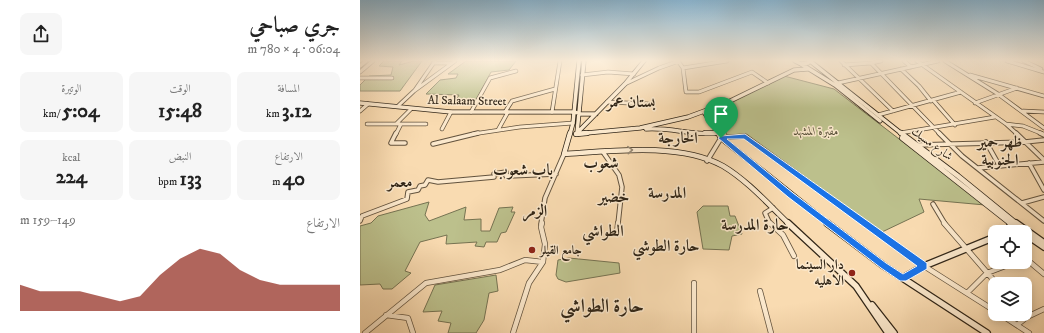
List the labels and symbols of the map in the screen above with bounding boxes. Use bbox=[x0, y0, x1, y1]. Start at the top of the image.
district label: بستان عمر bbox=[605, 92, 656, 112]
street label: Al Salaam Street bbox=[427, 93, 507, 109]
pin bbox=[704, 97, 738, 138]
park label: مقبرة المشهد bbox=[793, 124, 839, 139]
street label: شارع مسيك bbox=[907, 124, 956, 167]
district label: الخارجة bbox=[658, 128, 698, 148]
district label: ظهر حمير الجنوبية bbox=[976, 132, 1022, 170]
one-way arrow bbox=[627, 146, 633, 154]
district label: شعوب bbox=[583, 153, 619, 173]
district label: باب شعوب bbox=[493, 160, 553, 180]
district label: معمر bbox=[386, 172, 412, 192]
district label: المدرسة bbox=[648, 183, 686, 203]
district label: خضير bbox=[597, 187, 629, 207]
district label: الزمر bbox=[523, 201, 547, 222]
district label: حارة المدرسة bbox=[721, 215, 789, 235]
district label: الطواشي bbox=[582, 221, 624, 246]
district label: حارة الطوشي bbox=[633, 236, 700, 261]
place label: جامع القيلر bbox=[538, 243, 582, 262]
marker: جامع القيلر bbox=[527, 245, 537, 255]
place label: دار السينما الاهليه bbox=[796, 256, 844, 290]
marker: دار السينما الاهليه bbox=[847, 268, 857, 278]
district label: حارة الطواشي bbox=[560, 295, 644, 323]

